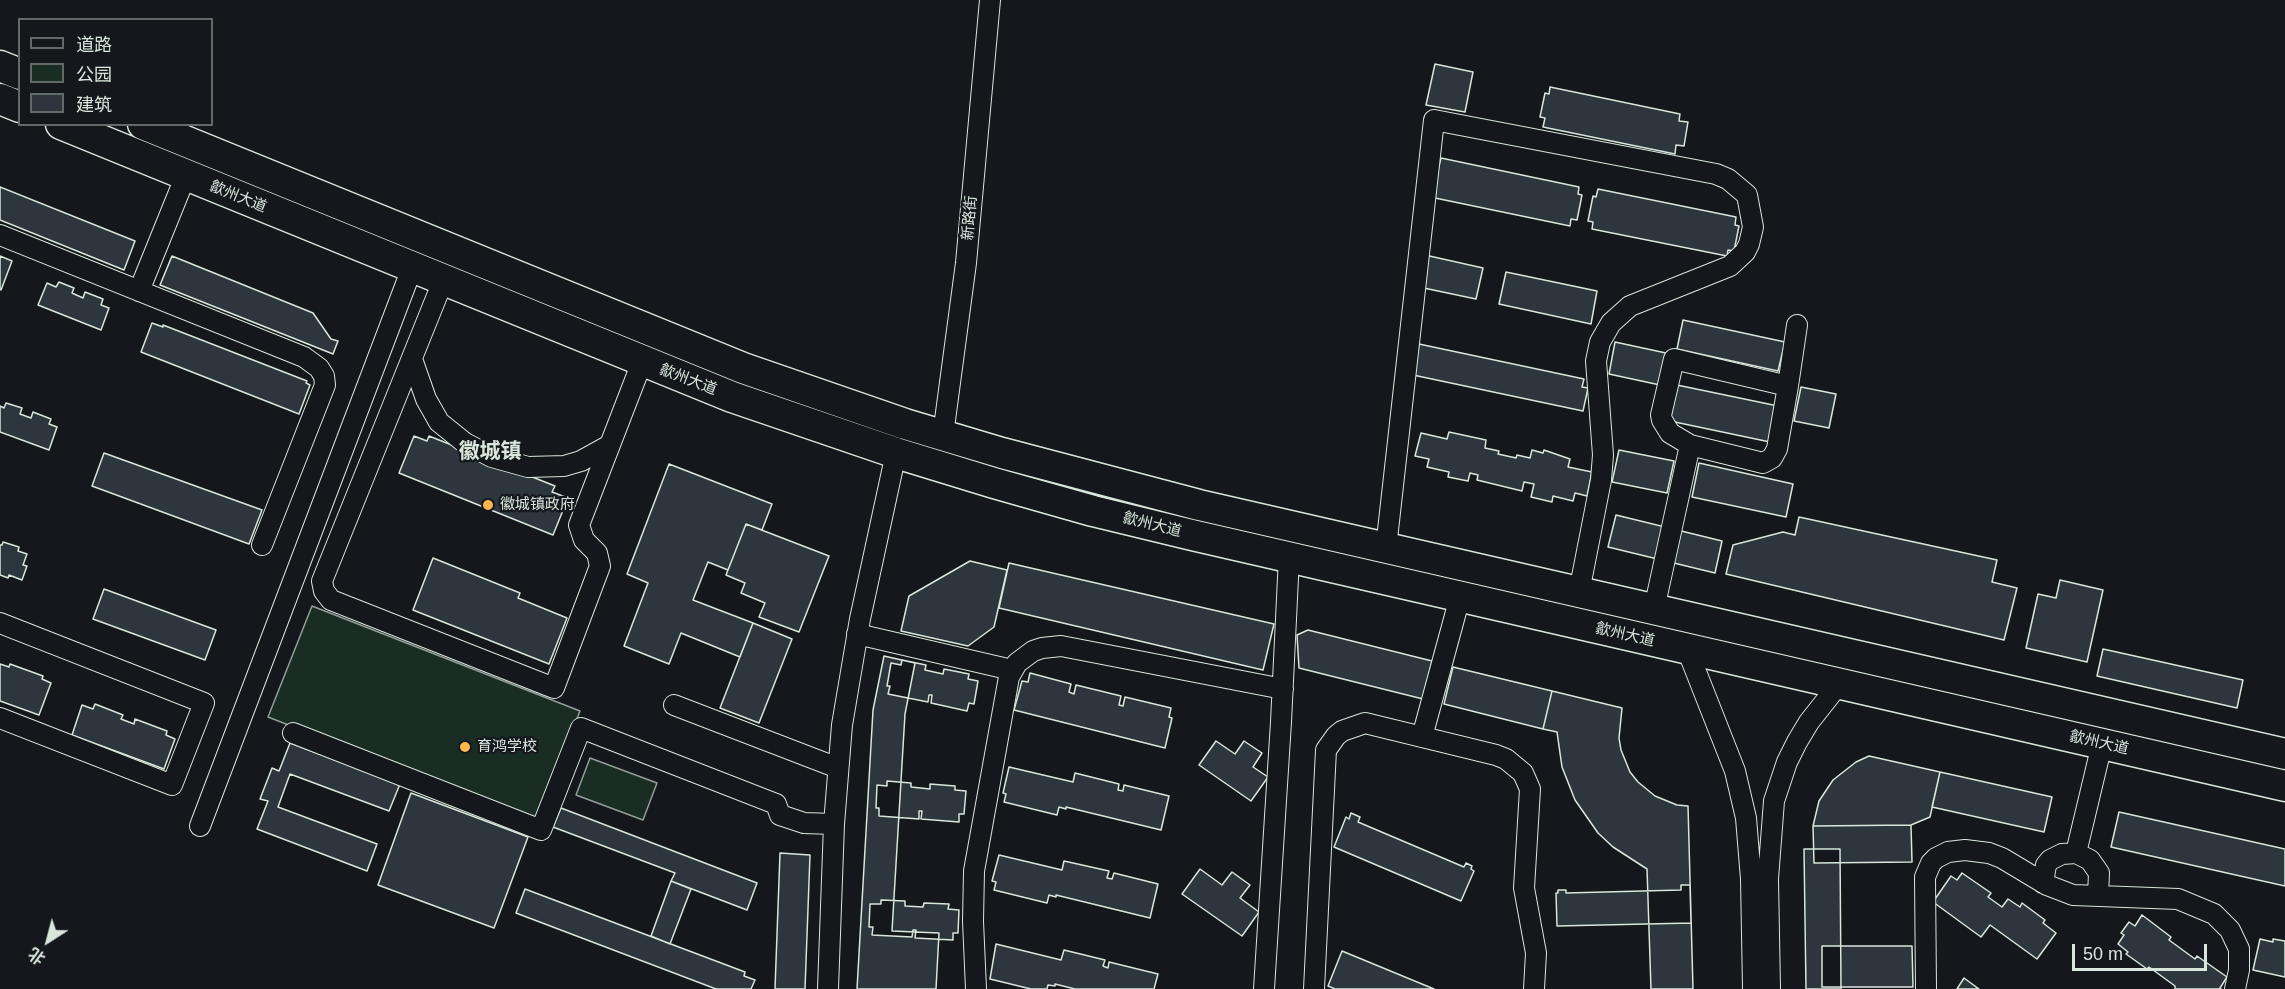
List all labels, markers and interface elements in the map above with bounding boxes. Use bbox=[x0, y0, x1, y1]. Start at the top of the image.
legend bbox=[18, 18, 213, 126]
text: 道路 bbox=[76, 35, 112, 55]
text: 公园 bbox=[76, 65, 112, 85]
text: 建筑 bbox=[76, 95, 112, 115]
street label: 歙州大道 bbox=[207, 177, 269, 217]
street label: 新路街 bbox=[959, 195, 981, 241]
street label: 歙州大道 bbox=[657, 361, 719, 399]
district label: 徽城镇 bbox=[459, 439, 521, 465]
place label: 徽城镇政府 bbox=[500, 496, 575, 514]
marker: 徽城镇政府 bbox=[481, 498, 495, 512]
street label: 歙州大道 bbox=[1121, 509, 1183, 541]
street label: 歙州大道 bbox=[1594, 619, 1656, 651]
street label: 歙州大道 bbox=[2068, 727, 2130, 759]
place label: 育鸿学校 bbox=[477, 738, 537, 756]
marker: 育鸿学校 bbox=[458, 740, 472, 754]
north arrow bbox=[18, 911, 78, 971]
scale bar bbox=[2075, 932, 2210, 970]
text: 北 bbox=[26, 944, 49, 968]
text: 50 m bbox=[2083, 944, 2123, 964]

